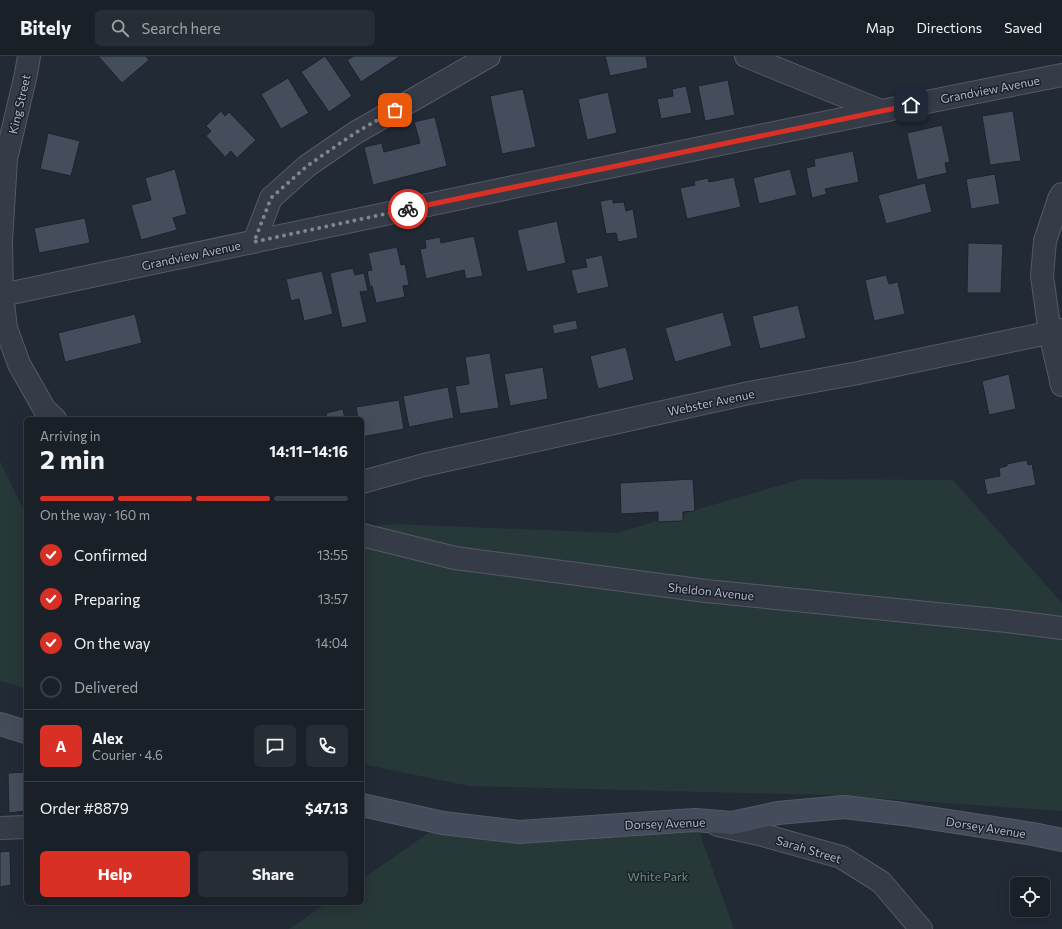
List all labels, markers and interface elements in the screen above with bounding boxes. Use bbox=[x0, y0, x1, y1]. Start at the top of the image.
search box bbox=[95, 10, 375, 46]
text: Bitely bbox=[20, 16, 71, 39]
icon: search bbox=[109, 17, 131, 39]
text: Search here bbox=[141, 19, 221, 37]
text: Map bbox=[866, 19, 895, 36]
text: Directions bbox=[917, 19, 982, 36]
text: Saved bbox=[1004, 19, 1042, 36]
street label: King Street bbox=[5, 73, 33, 135]
street label: Grandview Avenue bbox=[939, 73, 1041, 105]
pin bbox=[894, 88, 928, 122]
pin bbox=[378, 93, 412, 127]
icon: home bbox=[900, 94, 922, 116]
icon: bag bbox=[384, 99, 406, 121]
courier bbox=[388, 189, 428, 229]
icon: bike bbox=[397, 198, 419, 220]
street label: Grandview Avenue bbox=[140, 238, 242, 272]
street label: Webster Avenue bbox=[666, 386, 756, 418]
text: Arriving in bbox=[40, 428, 100, 444]
text: 14:11–14:16 bbox=[269, 442, 348, 460]
text: 2 min bbox=[40, 443, 105, 474]
text: On the way · 160 m bbox=[40, 507, 150, 523]
icon: check bbox=[40, 544, 62, 566]
text: Confirmed bbox=[74, 546, 147, 564]
text: 13:55 bbox=[317, 547, 348, 563]
street label: Sheldon Avenue bbox=[667, 580, 755, 602]
icon: check bbox=[40, 588, 62, 610]
text: Preparing bbox=[74, 590, 140, 608]
text: 13:57 bbox=[318, 591, 348, 607]
icon: check bbox=[40, 632, 62, 654]
text: On the way bbox=[74, 634, 151, 652]
text: 14:04 bbox=[315, 635, 348, 651]
text: Delivered bbox=[74, 678, 138, 696]
button: chat bbox=[254, 725, 296, 767]
button: phone bbox=[306, 725, 348, 767]
text: Alex bbox=[92, 729, 123, 747]
text: A bbox=[56, 737, 66, 755]
text: Courier · 4.6 bbox=[92, 747, 163, 763]
text: Order #8879 bbox=[40, 799, 129, 817]
text: $47.13 bbox=[305, 799, 348, 817]
street label: Dorsey Avenue bbox=[945, 814, 1027, 840]
street label: Dorsey Avenue bbox=[624, 815, 706, 831]
street label: Sarah Street bbox=[775, 832, 843, 866]
button: Help bbox=[40, 851, 190, 897]
button: Share bbox=[198, 851, 348, 897]
park label: White Park bbox=[628, 869, 689, 883]
map controls bbox=[1010, 877, 1050, 917]
button: locate bbox=[1010, 877, 1050, 917]

